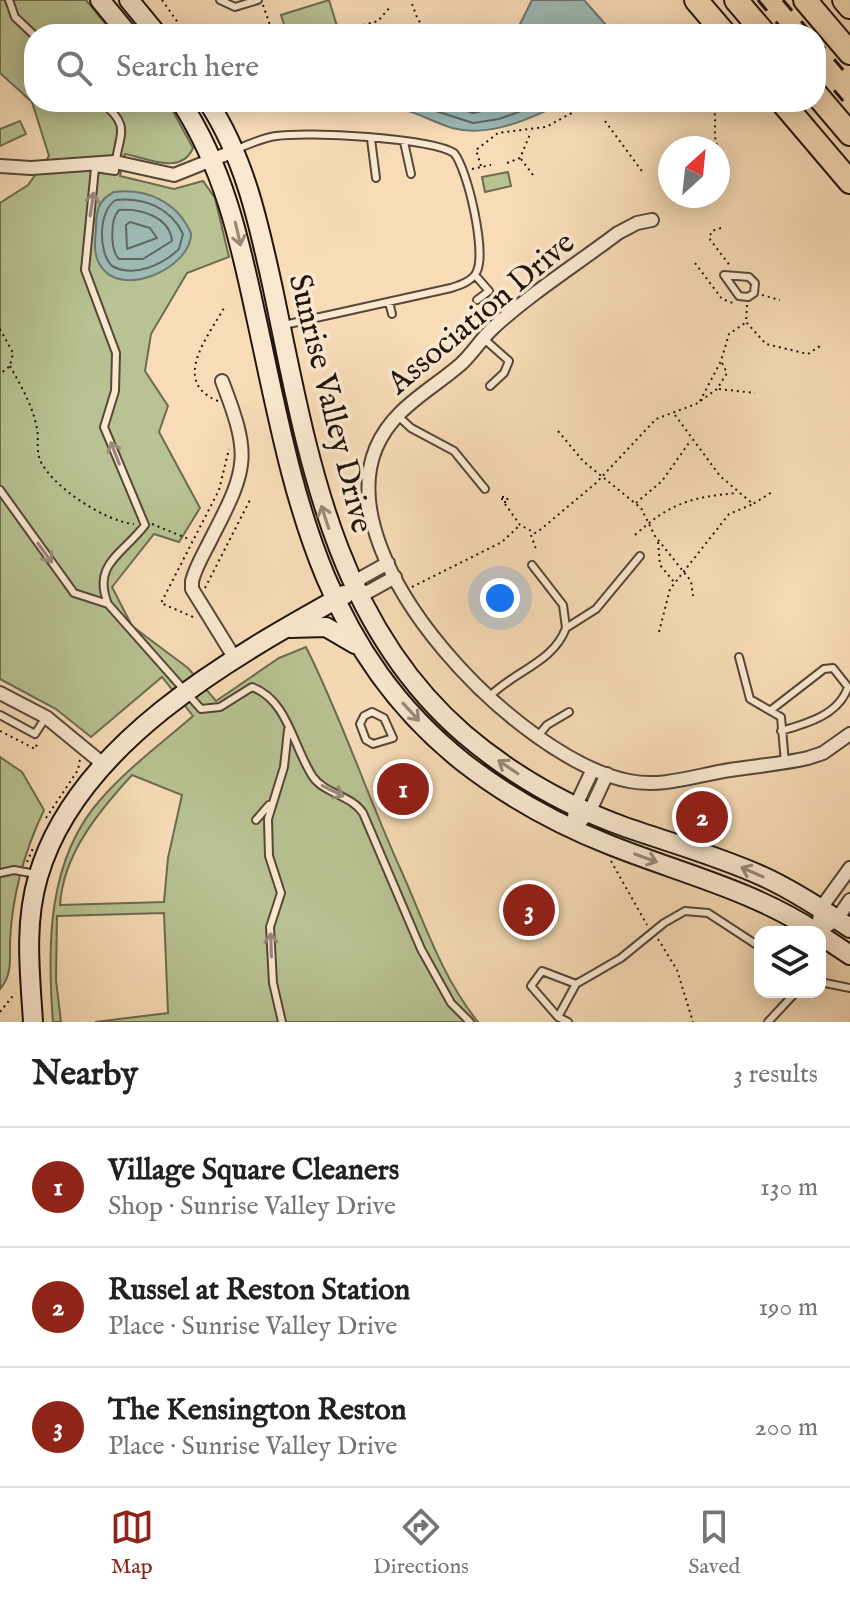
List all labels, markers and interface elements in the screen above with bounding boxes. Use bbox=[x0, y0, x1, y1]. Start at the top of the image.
search box bbox=[24, 24, 826, 112]
icon: search bbox=[52, 46, 96, 90]
text: Search here bbox=[116, 49, 259, 87]
north arrow bbox=[658, 136, 730, 208]
one-way arrow bbox=[85, 192, 100, 218]
one-way arrow bbox=[231, 221, 246, 246]
street label: Association Drive bbox=[379, 223, 584, 405]
street label: Sunrise Valley Drive bbox=[278, 270, 382, 537]
one-way arrow bbox=[107, 441, 121, 466]
one-way arrow bbox=[317, 505, 331, 530]
one-way arrow bbox=[37, 542, 54, 563]
your location bbox=[480, 578, 520, 618]
one-way arrow bbox=[401, 701, 419, 721]
pin: 1 bbox=[377, 759, 429, 819]
one-way arrow bbox=[498, 759, 520, 775]
one-way arrow bbox=[321, 783, 345, 799]
pin: 2 bbox=[676, 787, 728, 847]
one-way arrow bbox=[633, 852, 657, 866]
one-way arrow bbox=[740, 863, 765, 878]
pin: 3 bbox=[503, 880, 555, 940]
map controls bbox=[754, 926, 826, 998]
button: layers bbox=[754, 926, 826, 998]
one-way arrow bbox=[263, 932, 278, 959]
text: Nearby bbox=[32, 1053, 138, 1096]
text: 3 results bbox=[733, 1058, 818, 1091]
text: Village Square Cleaners bbox=[108, 1152, 399, 1190]
text: 1 bbox=[53, 1171, 63, 1204]
text: 130 m bbox=[760, 1171, 818, 1204]
text: Shop · Sunrise Valley Drive bbox=[108, 1190, 396, 1223]
text: Russel at Reston Station bbox=[108, 1272, 410, 1310]
text: 2 bbox=[52, 1291, 64, 1324]
text: 190 m bbox=[758, 1291, 818, 1324]
text: Place · Sunrise Valley Drive bbox=[108, 1310, 397, 1343]
text: The Kensington Reston bbox=[108, 1392, 407, 1430]
text: 3 bbox=[53, 1411, 63, 1444]
text: 200 m bbox=[754, 1411, 818, 1444]
text: Place · Sunrise Valley Drive bbox=[108, 1430, 397, 1463]
tab: Map bbox=[110, 1505, 154, 1581]
tab: Directions bbox=[373, 1505, 469, 1581]
tab: Saved bbox=[688, 1505, 740, 1581]

